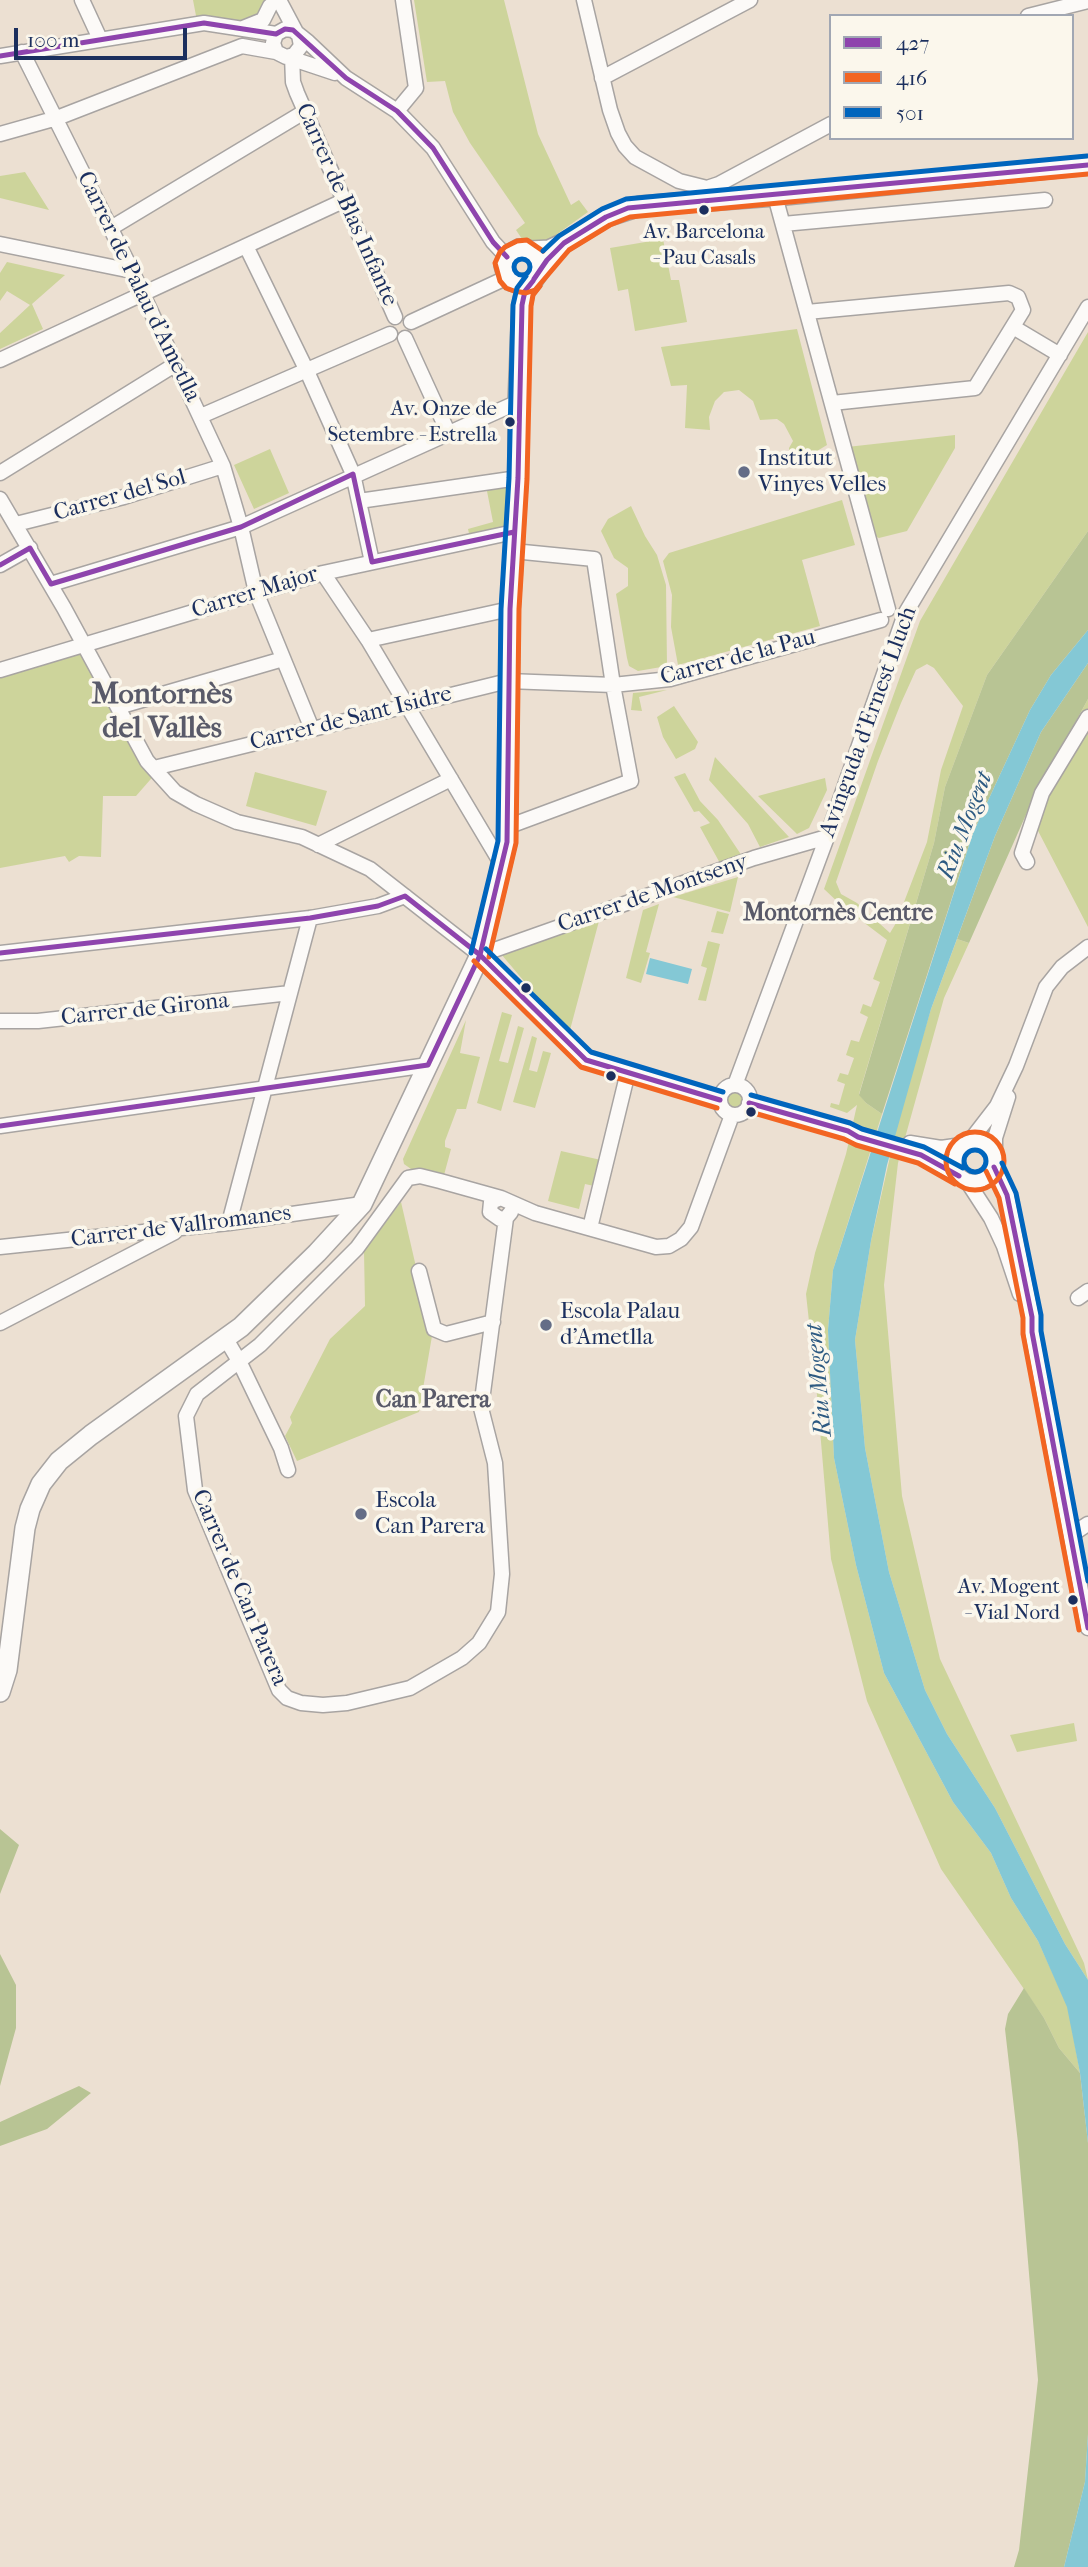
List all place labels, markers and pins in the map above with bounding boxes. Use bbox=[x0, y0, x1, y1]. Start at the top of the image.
marker: Av. Barcelona - Pau Casals bbox=[697, 203, 711, 217]
place label: Av. Barcelona - Pau Casals bbox=[643, 220, 765, 270]
place label: Av. Onze de Setembre - Estrella bbox=[327, 397, 497, 447]
marker: Av. Onze de Setembre - Estrella bbox=[503, 415, 517, 429]
place label: Institut Vinyes Velles bbox=[758, 445, 886, 499]
marker: Institut Vinyes Velles bbox=[736, 464, 752, 480]
unlabelled marker bbox=[519, 981, 533, 995]
unlabelled marker bbox=[604, 1069, 618, 1083]
unlabelled marker bbox=[744, 1105, 758, 1119]
place label: Escola Palau d'Ametlla bbox=[560, 1298, 680, 1352]
marker: Escola Palau d'Ametlla bbox=[538, 1317, 554, 1333]
place label: Escola Can Parera bbox=[375, 1487, 485, 1541]
marker: Escola Can Parera bbox=[353, 1506, 369, 1522]
place label: Av. Mogent - Vial Nord bbox=[958, 1575, 1060, 1625]
marker: Av. Mogent - Vial Nord bbox=[1066, 1593, 1080, 1607]

